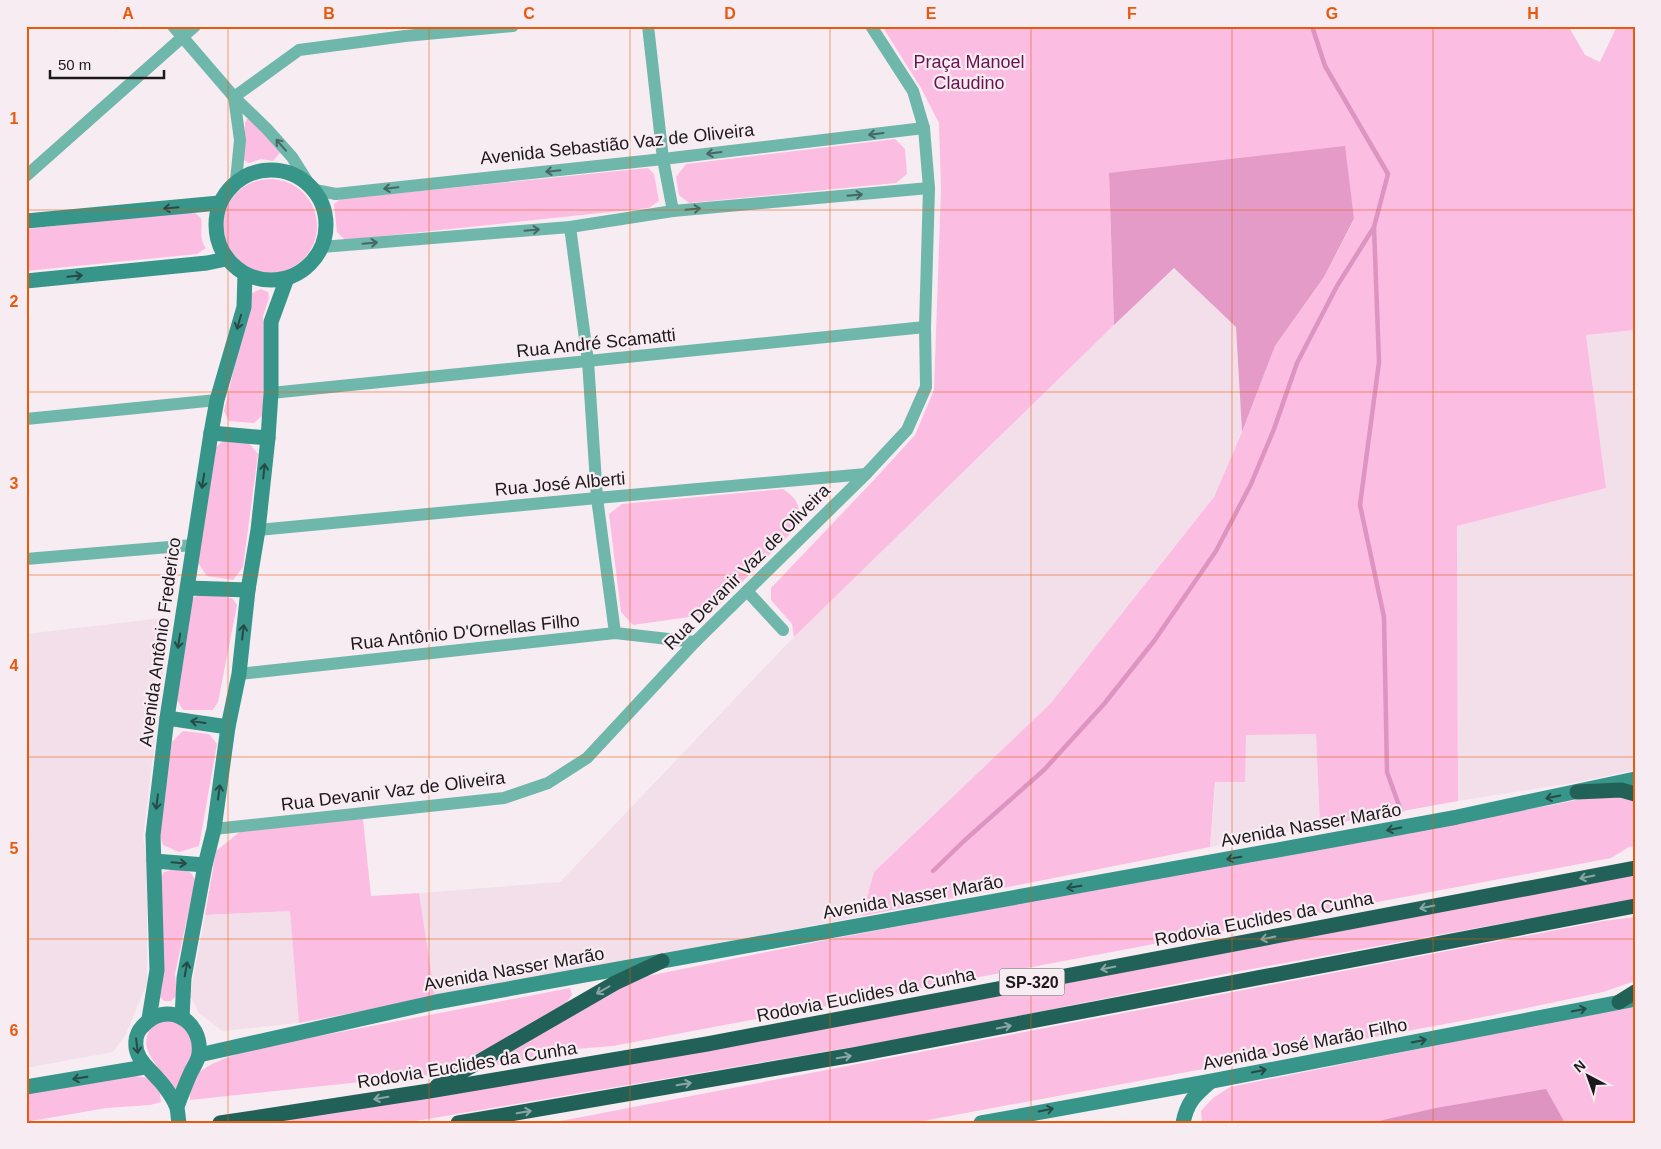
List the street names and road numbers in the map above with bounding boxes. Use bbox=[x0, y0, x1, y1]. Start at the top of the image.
street label: Avenida Sebastião Vaz de Oliveira bbox=[479, 120, 756, 168]
street label: Rua André Scamatti bbox=[515, 325, 677, 361]
street label: Rua José Alberti bbox=[494, 468, 626, 500]
street label: Rua Devanir Vaz de Oliveira bbox=[660, 479, 835, 654]
street label: Avenida Antônio Frederico bbox=[135, 536, 185, 748]
street label: Rua Antônio D'Ornellas Filho bbox=[349, 610, 581, 654]
street label: Rua Devanir Vaz de Oliveira bbox=[280, 767, 507, 815]
street label: Avenida Nasser Marão bbox=[1219, 799, 1403, 851]
street label: Avenida Nasser Marão bbox=[821, 871, 1005, 923]
street label: Rodovia Euclides da Cunha bbox=[1153, 888, 1376, 950]
street label: Avenida Nasser Marão bbox=[422, 943, 606, 995]
street label: Rodovia Euclides da Cunha bbox=[755, 964, 978, 1026]
road number: SP-320 bbox=[1000, 969, 1064, 996]
street label: Avenida José Marão Filho bbox=[1201, 1014, 1409, 1074]
street label: Rodovia Euclides da Cunha bbox=[356, 1038, 579, 1092]

